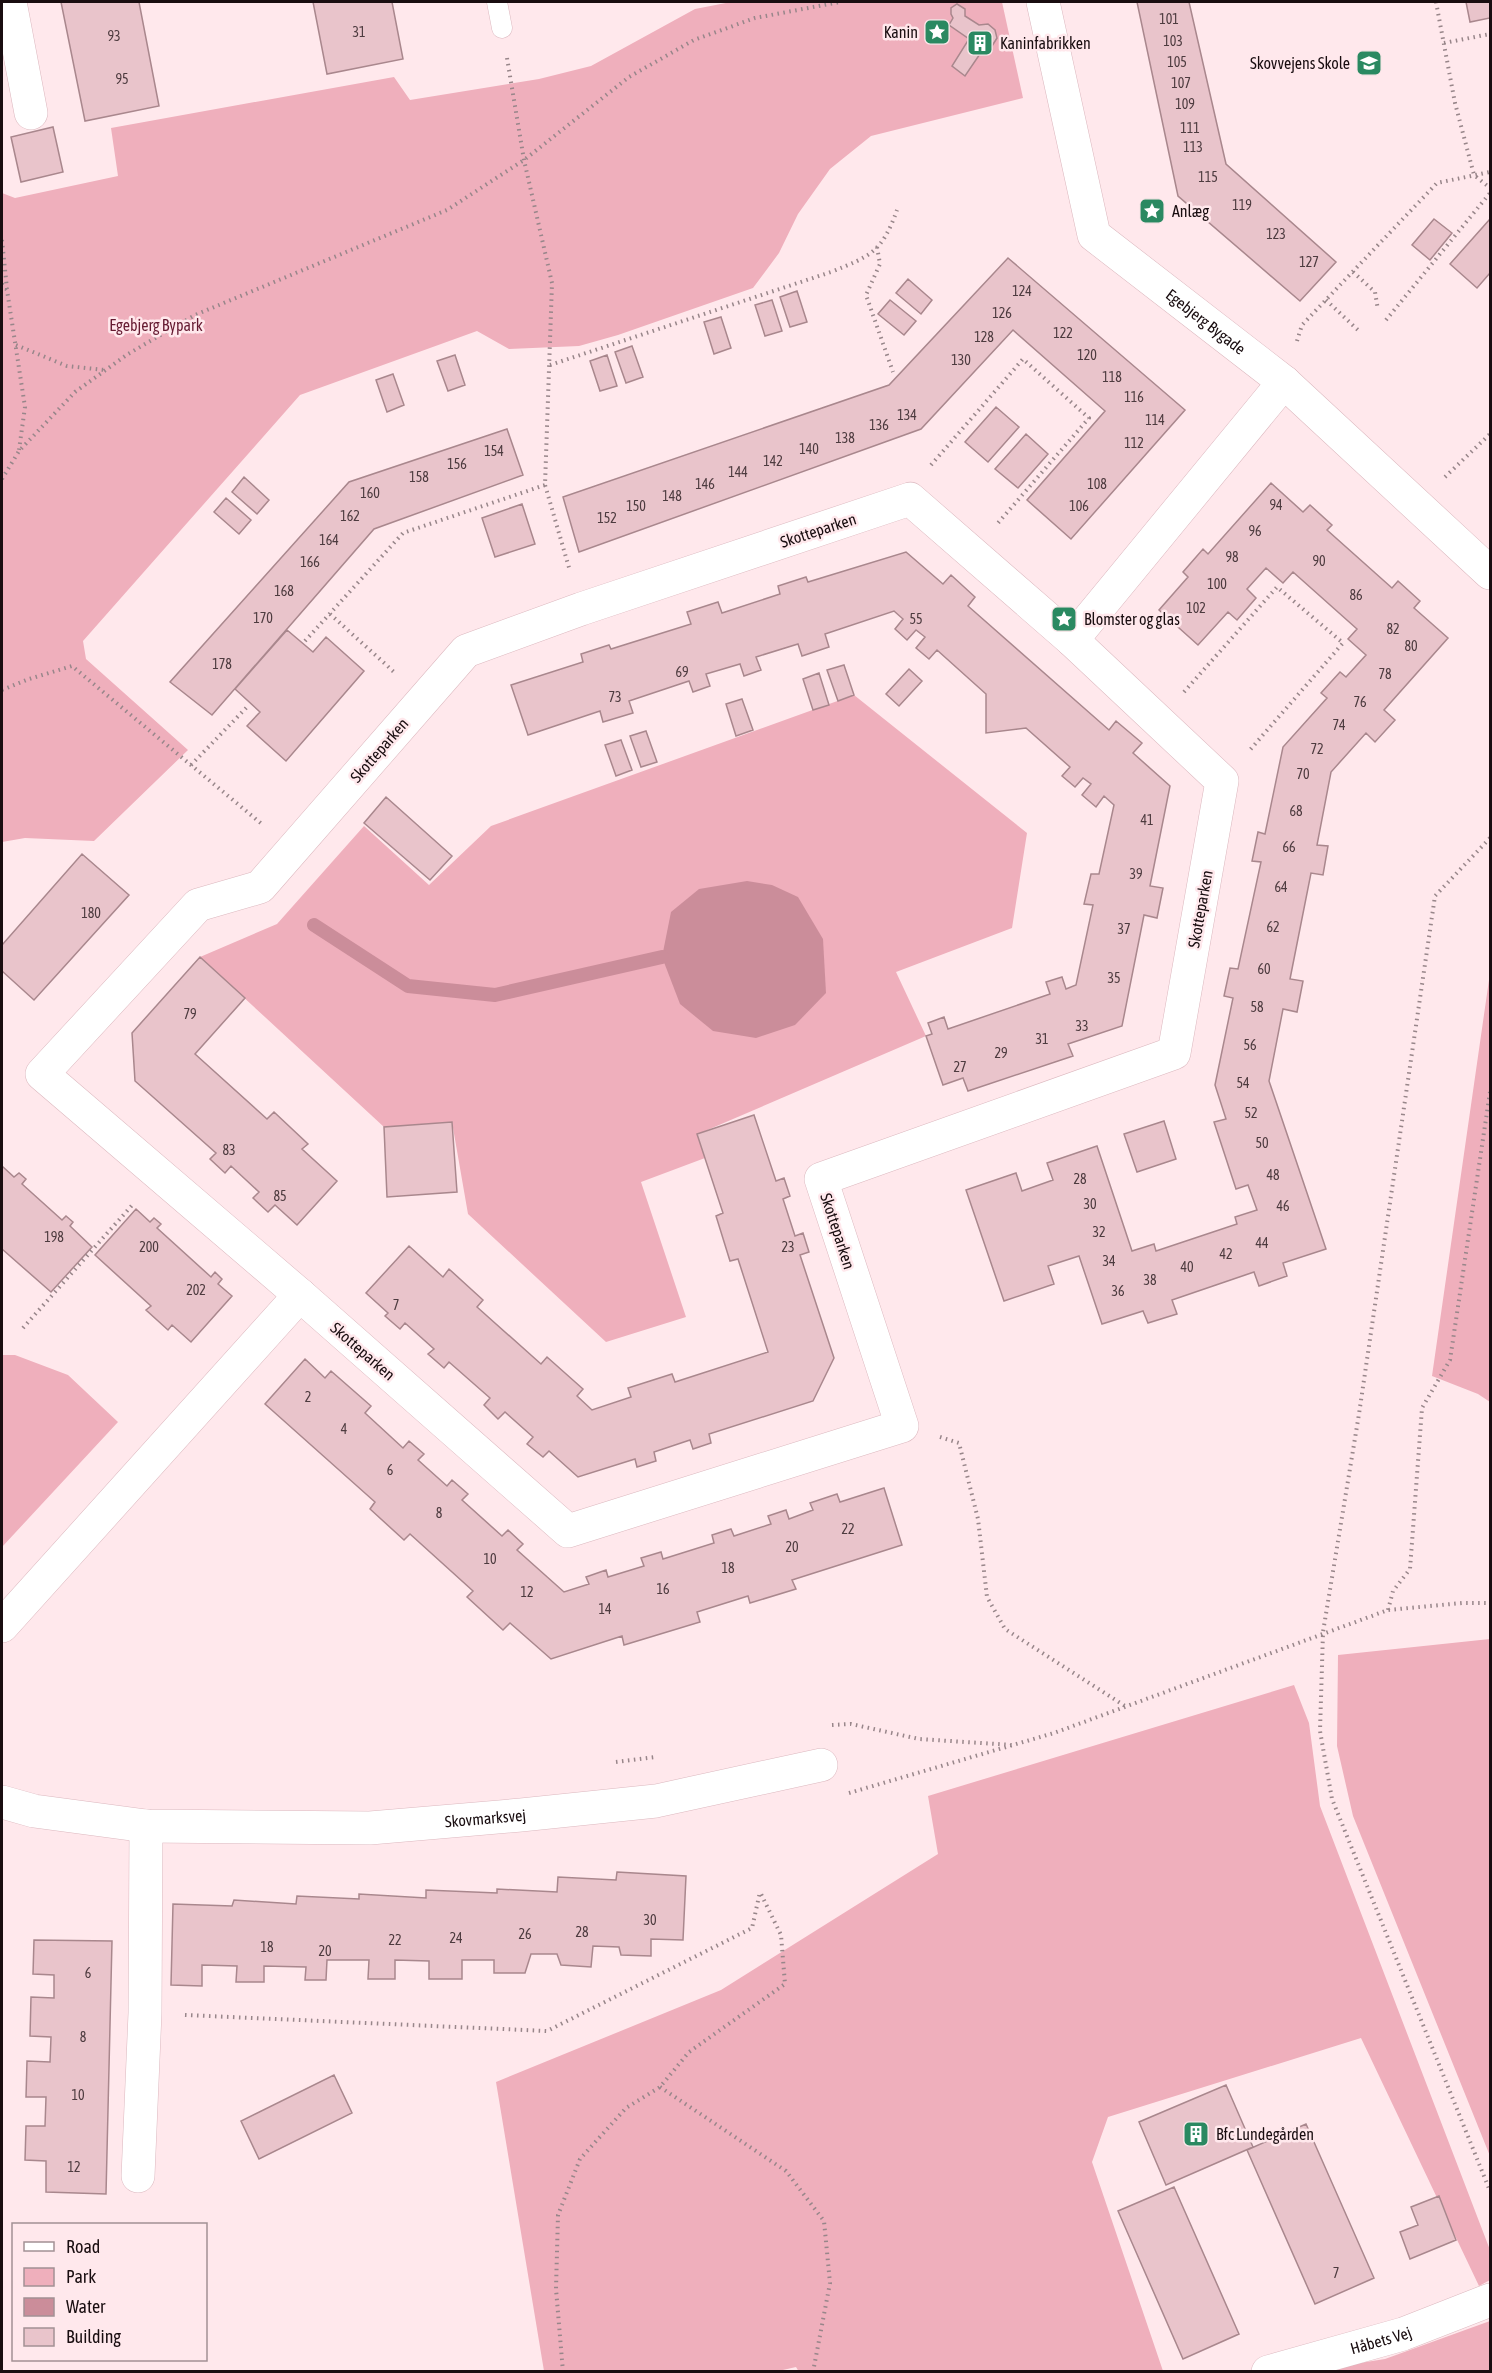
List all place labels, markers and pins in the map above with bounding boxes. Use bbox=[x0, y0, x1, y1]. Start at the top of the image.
place icon: Kanin bbox=[922, 17, 952, 47]
place label: Kanin bbox=[884, 23, 918, 41]
building icon: Kaninfabrikken bbox=[965, 28, 995, 58]
place label: Kaninfabrikken bbox=[1000, 34, 1091, 52]
school or university icon: Skovvejens Skole bbox=[1354, 48, 1384, 78]
place label: Skovvejens Skole bbox=[1250, 54, 1350, 73]
place icon: Anlæg bbox=[1137, 196, 1167, 226]
place label: Anlæg bbox=[1172, 202, 1209, 221]
place icon: Blomster og glas bbox=[1049, 604, 1079, 634]
place label: Blomster og glas bbox=[1084, 610, 1180, 629]
building icon: Bfc Lundegården bbox=[1181, 2119, 1211, 2149]
place label: Bfc Lundegården bbox=[1216, 2125, 1314, 2144]

